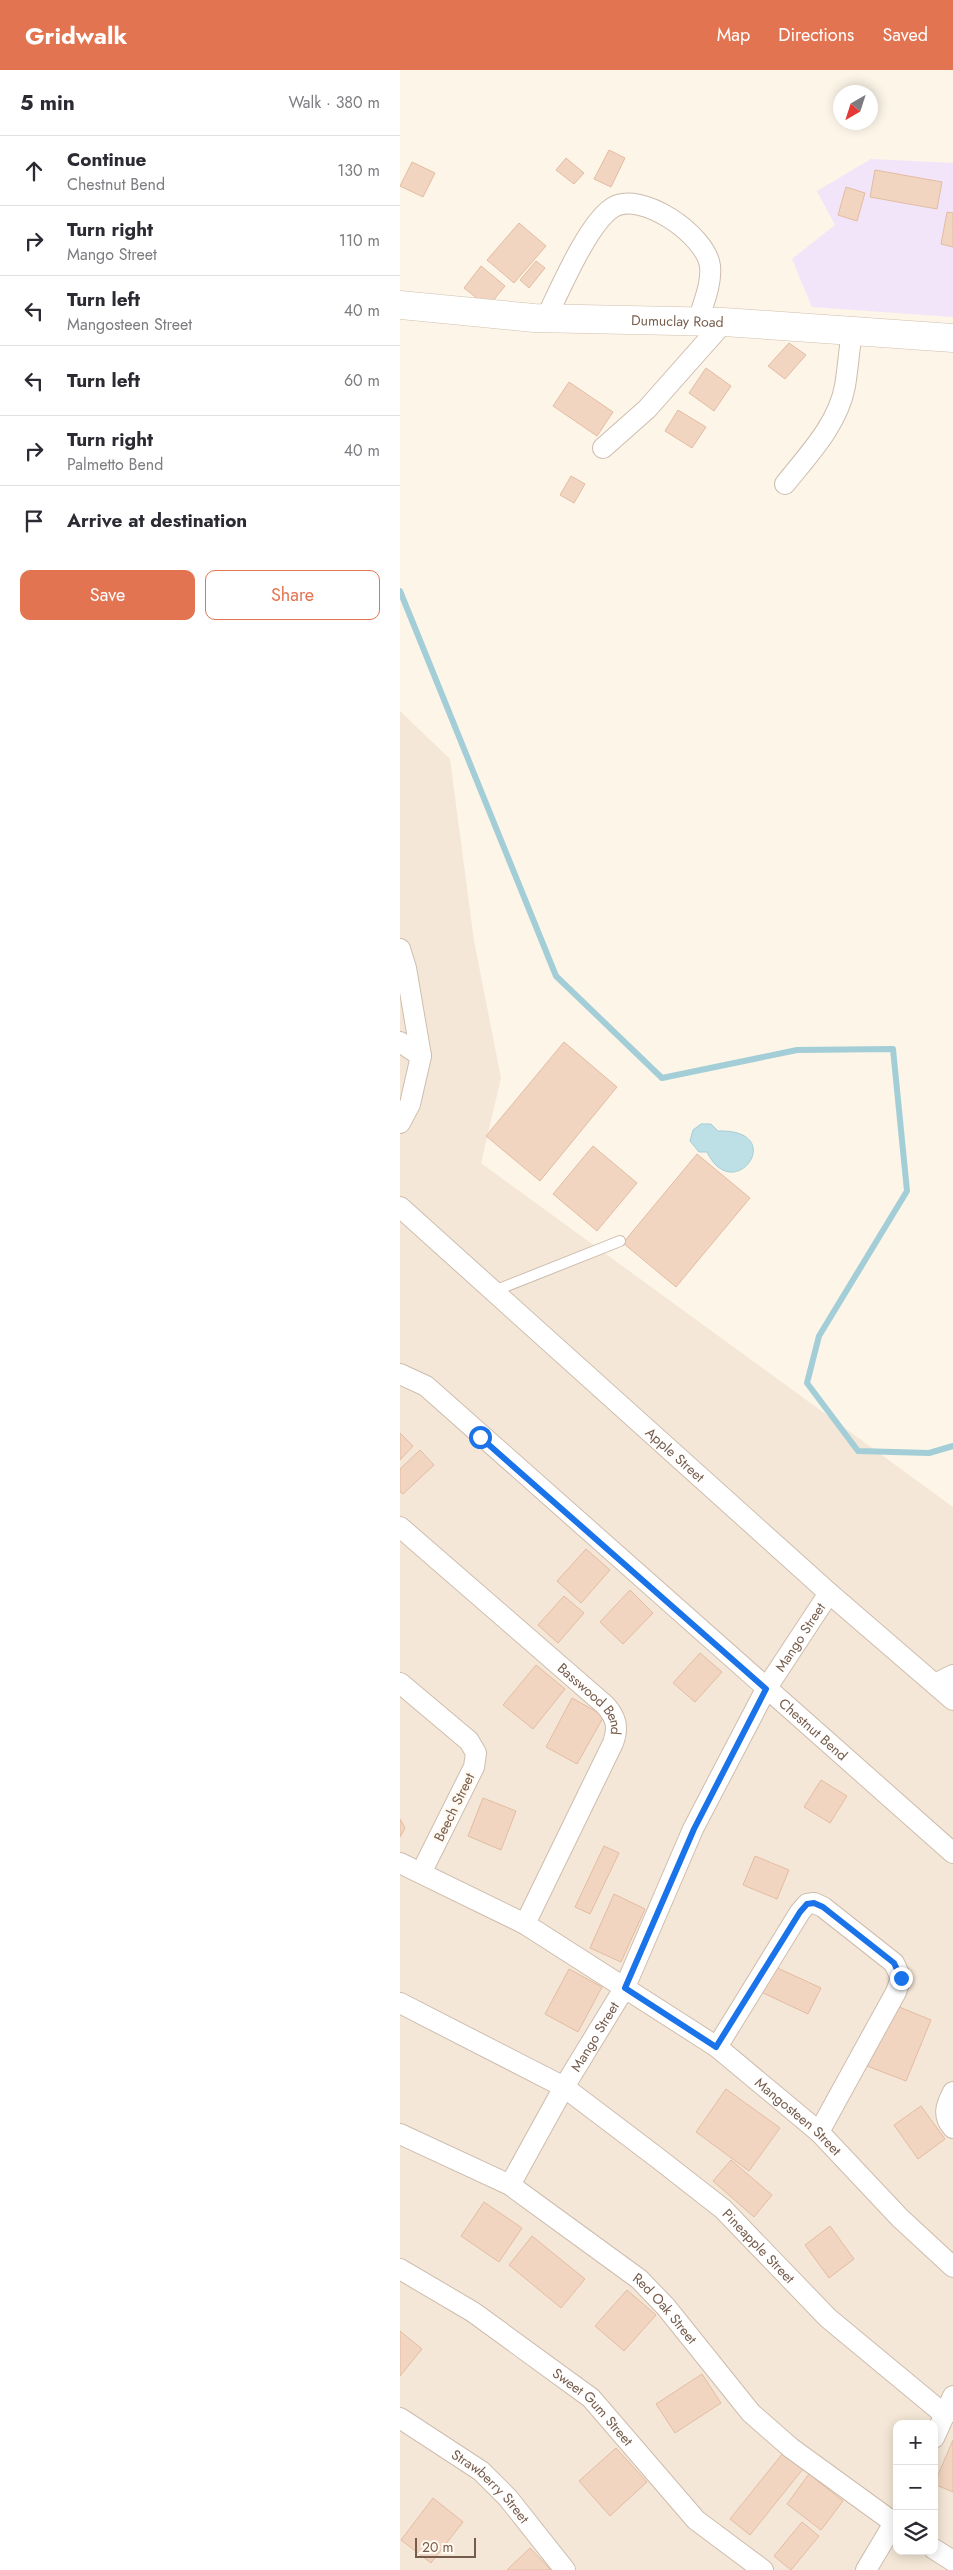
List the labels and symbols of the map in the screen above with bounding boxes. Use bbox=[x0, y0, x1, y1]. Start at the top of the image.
north arrow bbox=[833, 85, 878, 130]
street label: Dumuclay Road bbox=[631, 310, 724, 332]
street label: Apple Street bbox=[641, 1423, 709, 1487]
route start bbox=[469, 1426, 492, 1449]
street label: Mango Street bbox=[770, 1598, 830, 1676]
street label: Basswood Bend bbox=[553, 1658, 626, 1736]
street label: Chestnut Bend bbox=[774, 1693, 852, 1765]
street label: Beech Street bbox=[429, 1769, 479, 1845]
route end bbox=[890, 1967, 913, 1990]
street label: Mango Street bbox=[566, 1997, 624, 2075]
street label: Mangosteen Street bbox=[751, 2073, 847, 2160]
street label: Pineapple Street bbox=[718, 2204, 800, 2288]
street label: Red Oak Street bbox=[629, 2268, 702, 2349]
street label: Sweet Gum Street bbox=[548, 2363, 638, 2451]
street label: Strawberry Street bbox=[448, 2444, 535, 2528]
scale bar bbox=[415, 2535, 476, 2558]

